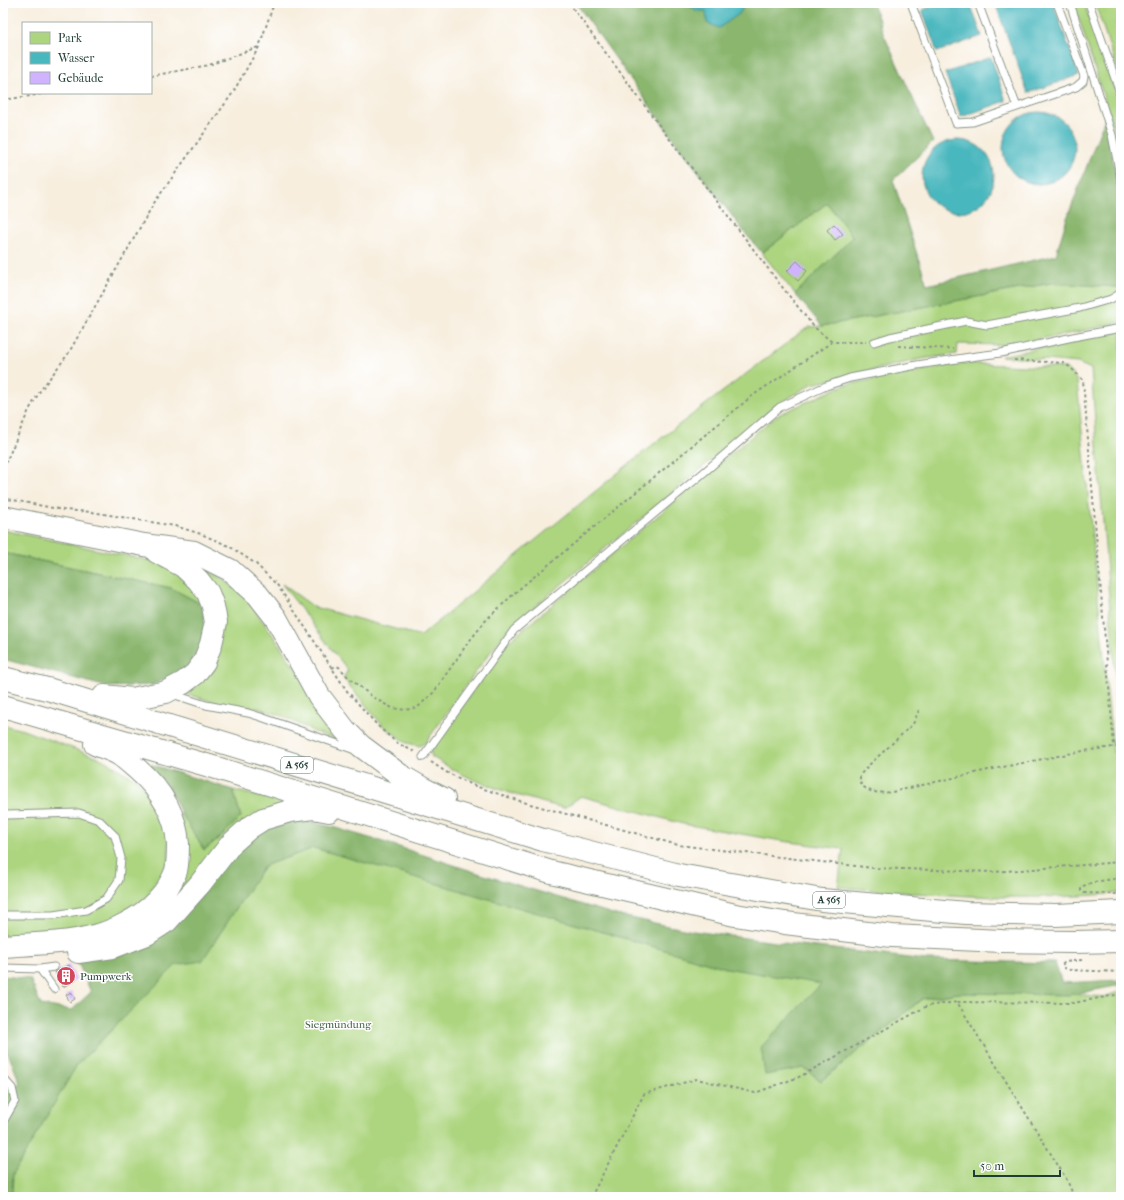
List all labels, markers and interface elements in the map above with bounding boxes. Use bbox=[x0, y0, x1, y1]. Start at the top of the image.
legend bbox=[22, 22, 152, 94]
text: Park bbox=[58, 31, 83, 45]
text: Wasser bbox=[57, 51, 95, 65]
text: Gebäude bbox=[58, 71, 103, 85]
road number: A 565 bbox=[281, 757, 313, 773]
road number: A 565 bbox=[813, 892, 845, 908]
building icon: Pumpwerk bbox=[55, 965, 77, 987]
place label: Pumpwerk bbox=[80, 970, 132, 983]
park label: Siegmündung bbox=[305, 1018, 371, 1031]
scale bar bbox=[974, 1152, 1060, 1178]
text: 50 m bbox=[980, 1159, 1004, 1173]

